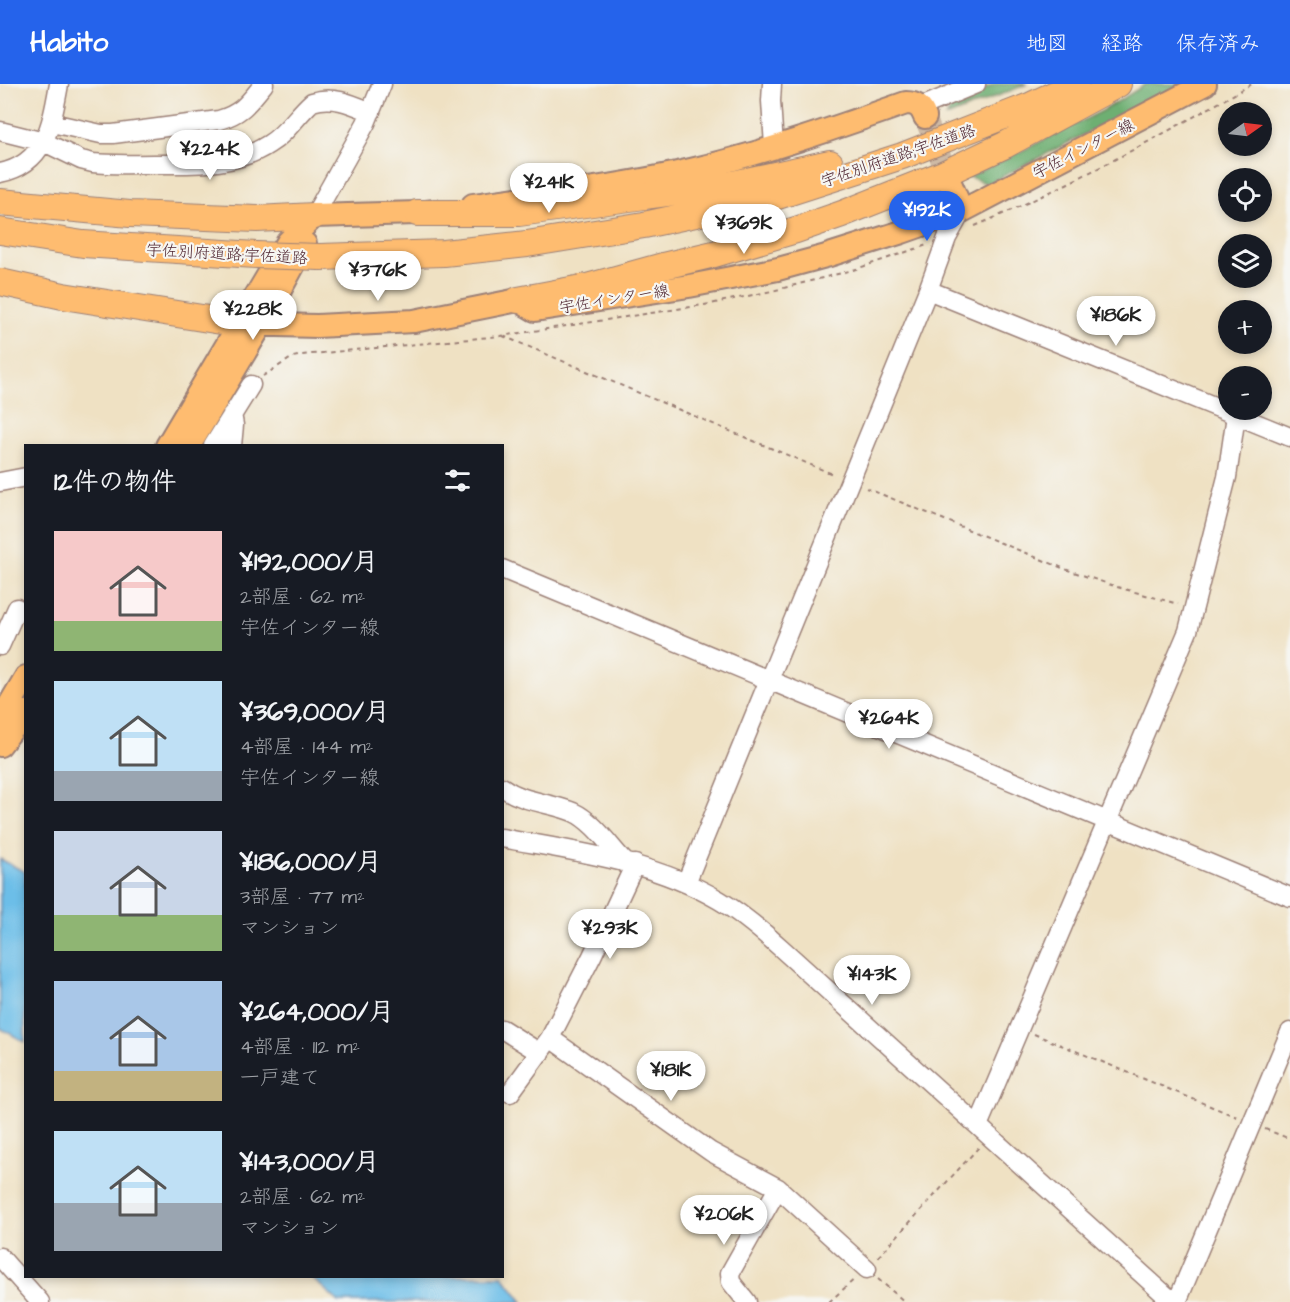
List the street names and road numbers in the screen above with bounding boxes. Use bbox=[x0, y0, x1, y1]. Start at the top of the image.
street label: 宇佐インター線 bbox=[1029, 114, 1138, 184]
street label: 宇佐別府道路;宇佐道路 bbox=[818, 119, 978, 193]
street label: 宇佐別府道路;宇佐道路 bbox=[145, 239, 308, 269]
street label: 宇佐インター線 bbox=[557, 279, 671, 319]

